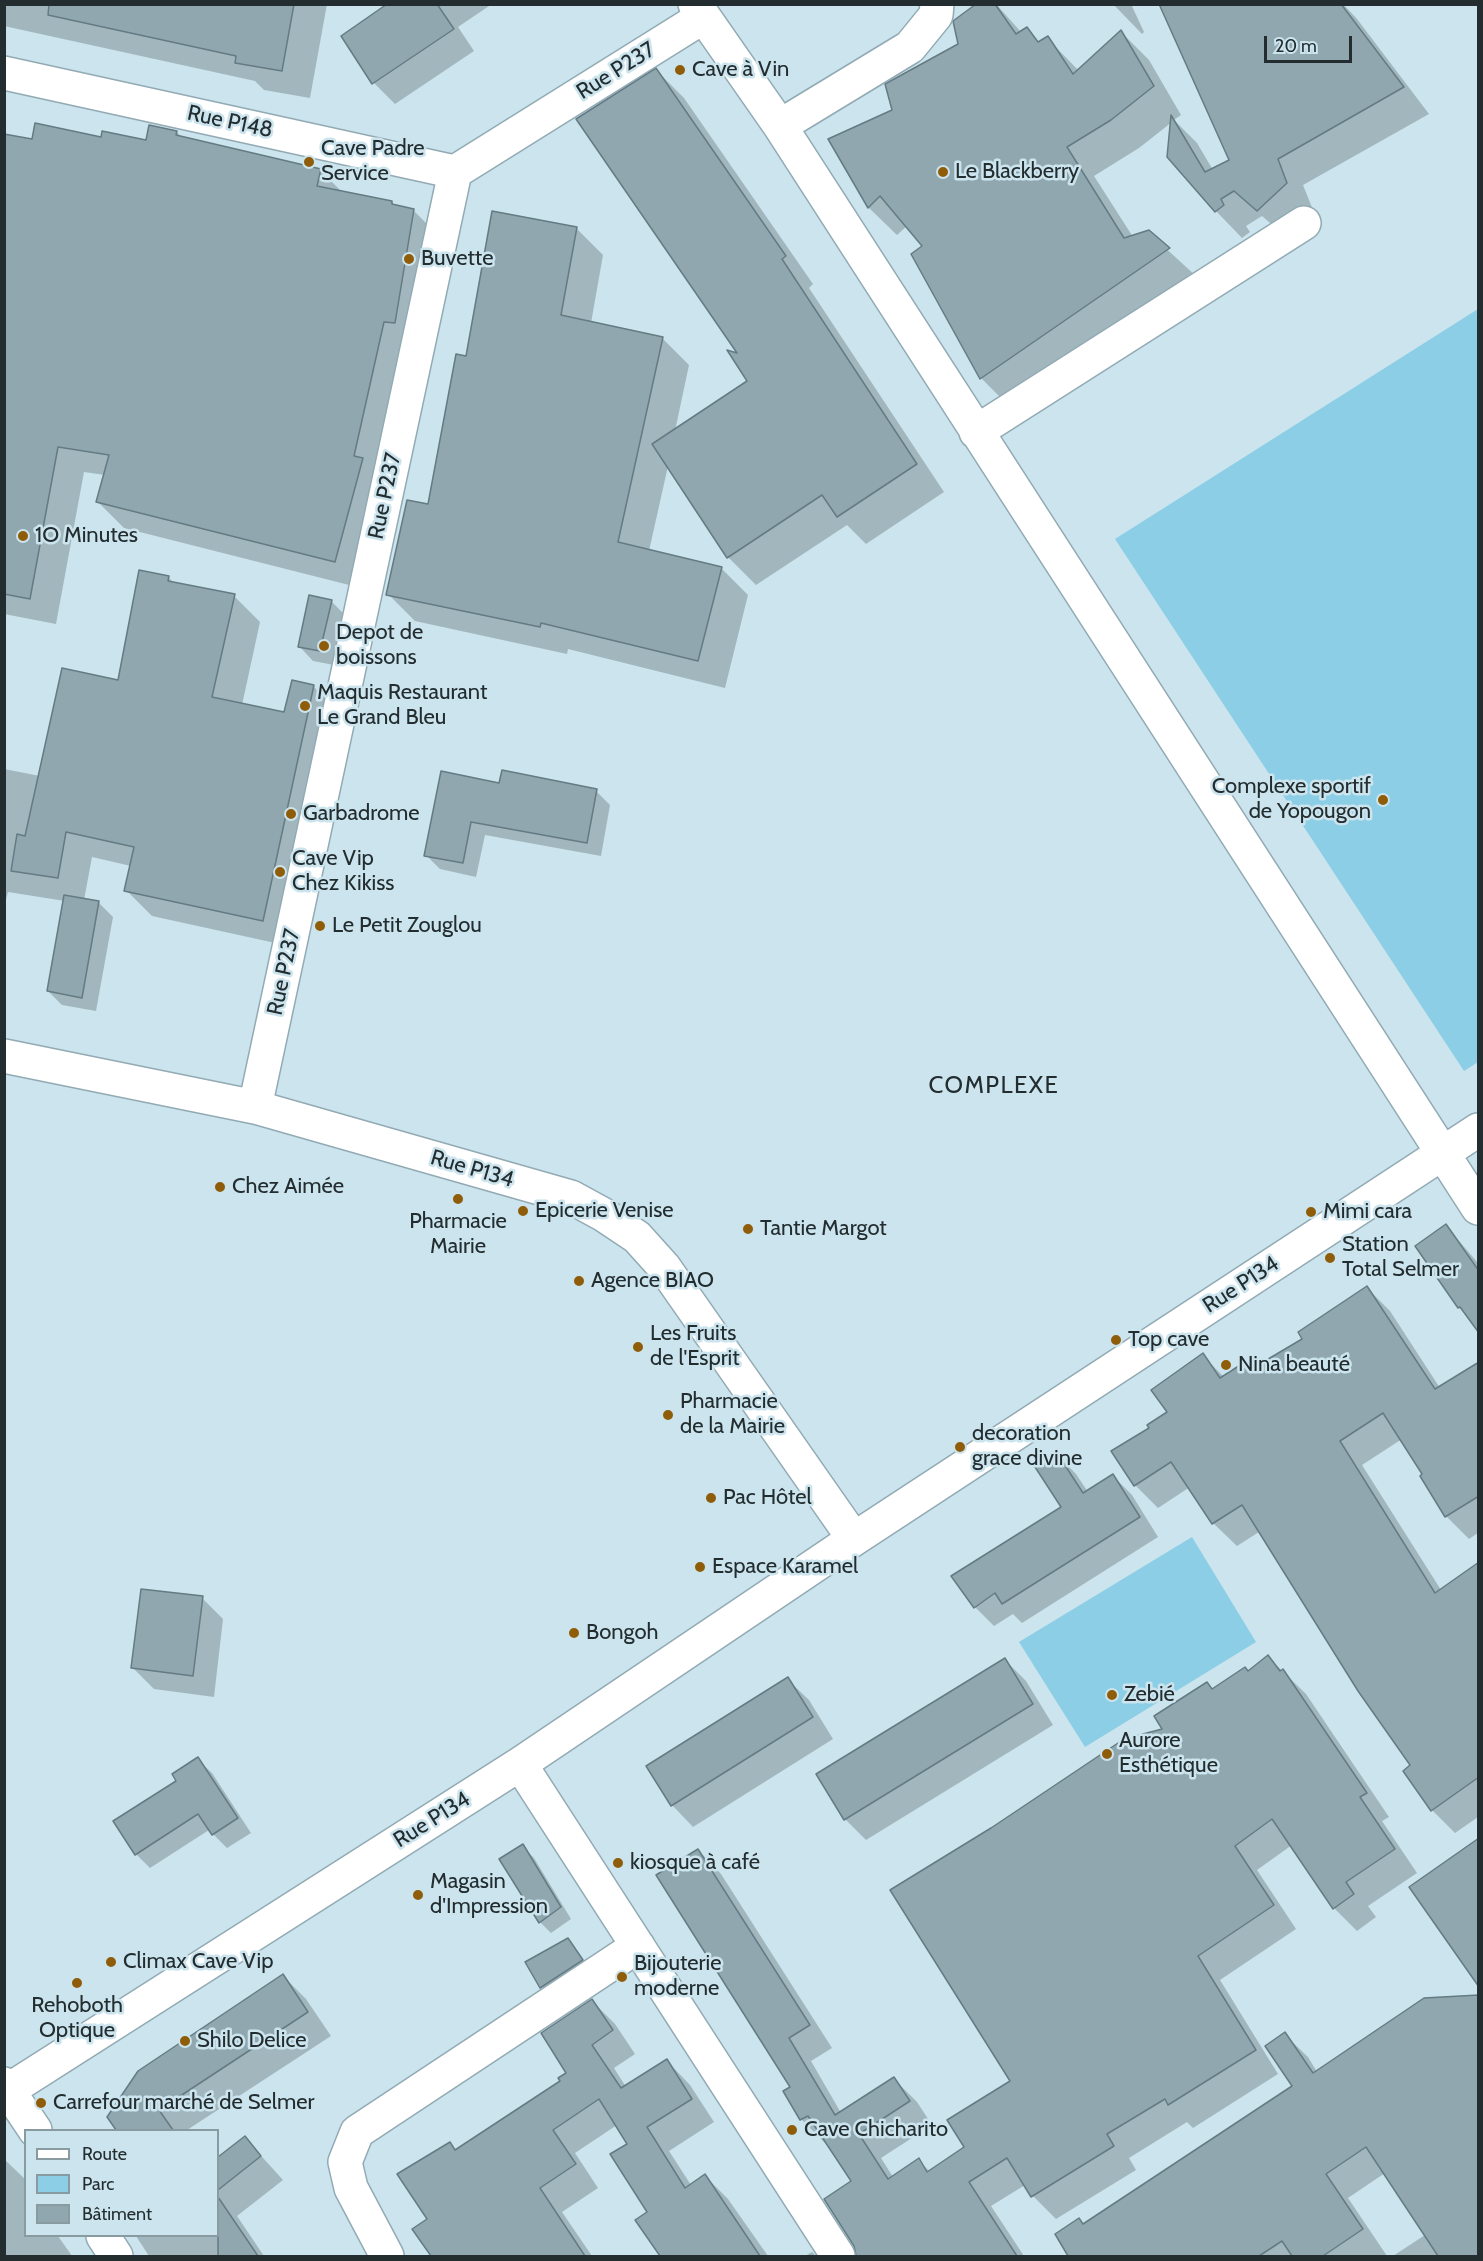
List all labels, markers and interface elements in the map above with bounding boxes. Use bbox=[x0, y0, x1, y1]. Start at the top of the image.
scale bar bbox=[1267, 24, 1356, 62]
text: 20 m bbox=[1275, 35, 1317, 57]
street label: Rue P237 bbox=[572, 37, 660, 105]
place label: Cave à Vin bbox=[692, 57, 789, 83]
marker: Cave à Vin bbox=[673, 63, 687, 77]
street label: Rue P148 bbox=[185, 100, 275, 144]
place label: Cave Padre Service bbox=[321, 136, 425, 188]
marker: Cave Padre Service bbox=[302, 155, 316, 169]
place label: Le Blackberry bbox=[955, 159, 1079, 185]
marker: Le Blackberry bbox=[936, 165, 950, 179]
place label: Buvette bbox=[421, 246, 493, 272]
marker: Buvette bbox=[402, 252, 416, 266]
street label: Rue P237 bbox=[363, 450, 407, 542]
place label: 1O Minutes bbox=[35, 523, 138, 549]
marker: 1O Minutes bbox=[16, 529, 30, 543]
place label: Depot de boissons bbox=[336, 620, 423, 672]
marker: Depot de boissons bbox=[317, 639, 331, 653]
place label: Maquis Restaurant Le Grand Bleu bbox=[317, 680, 487, 732]
marker: Maquis Restaurant Le Grand Bleu bbox=[298, 699, 312, 713]
place label: Complexe sportif de Yopougon bbox=[1212, 774, 1371, 825]
marker: Complexe sportif de Yopougon bbox=[1376, 793, 1390, 807]
place label: Garbadrome bbox=[303, 801, 420, 827]
marker: Garbadrome bbox=[284, 807, 298, 821]
place label: Cave Vip Chez Kikiss bbox=[292, 846, 394, 897]
marker: Cave Vip Chez Kikiss bbox=[273, 865, 287, 879]
place label: Le Petit Zouglou bbox=[332, 913, 482, 939]
marker: Le Petit Zouglou bbox=[313, 919, 327, 933]
street label: Rue P237 bbox=[262, 926, 306, 1018]
district label: COMPLEXE bbox=[929, 1072, 1059, 1100]
street label: Rue P134 bbox=[427, 1145, 517, 1193]
place label: Chez Aimée bbox=[232, 1174, 344, 1200]
marker: Chez Aimée bbox=[213, 1180, 227, 1194]
marker: Pharmacie Mairie bbox=[451, 1192, 465, 1206]
place label: Epicerie Venise bbox=[535, 1198, 674, 1224]
place label: Mimi cara bbox=[1323, 1199, 1412, 1225]
marker: Epicerie Venise bbox=[516, 1204, 530, 1218]
marker: Mimi cara bbox=[1304, 1205, 1318, 1219]
place label: Pharmacie Mairie bbox=[409, 1209, 507, 1260]
place label: Tantie Margot bbox=[760, 1216, 887, 1242]
marker: Tantie Margot bbox=[741, 1222, 755, 1236]
place label: Station Total Selmer bbox=[1342, 1232, 1459, 1284]
street label: Rue P134 bbox=[1198, 1251, 1284, 1319]
marker: Station Total Selmer bbox=[1323, 1251, 1337, 1265]
place label: Agence BIAO bbox=[591, 1268, 714, 1294]
marker: Agence BIAO bbox=[572, 1274, 586, 1288]
place label: Les Fruits de l'Esprit bbox=[650, 1321, 740, 1372]
place label: Top cave bbox=[1128, 1327, 1209, 1353]
marker: Top cave bbox=[1109, 1333, 1123, 1347]
marker: Les Fruits de l'Esprit bbox=[631, 1340, 645, 1354]
place label: Nina beauté bbox=[1238, 1352, 1350, 1378]
marker: Nina beauté bbox=[1219, 1358, 1233, 1372]
place label: Pharmacie de la Mairie bbox=[680, 1389, 785, 1440]
marker: Pharmacie de la Mairie bbox=[661, 1408, 675, 1422]
place label: decoration grace divine bbox=[972, 1421, 1082, 1472]
marker: decoration grace divine bbox=[953, 1440, 967, 1454]
place label: Pac Hôtel bbox=[723, 1485, 812, 1511]
marker: Pac Hôtel bbox=[704, 1491, 718, 1505]
place label: Espace Karamel bbox=[712, 1554, 858, 1580]
marker: Espace Karamel bbox=[693, 1560, 707, 1574]
place label: Bongoh bbox=[586, 1620, 659, 1646]
marker: Bongoh bbox=[567, 1626, 581, 1640]
place label: Zebié bbox=[1124, 1682, 1175, 1708]
marker: Zebié bbox=[1105, 1688, 1119, 1702]
place label: Aurore Esthétique bbox=[1119, 1728, 1218, 1780]
marker: Aurore Esthétique bbox=[1100, 1747, 1114, 1761]
street label: Rue P134 bbox=[389, 1786, 475, 1854]
place label: kiosque à café bbox=[630, 1850, 760, 1876]
marker: kiosque à café bbox=[611, 1856, 625, 1870]
place label: Magasin d'Impression bbox=[430, 1869, 548, 1921]
marker: Magasin d'Impression bbox=[411, 1888, 425, 1902]
place label: Climax Cave Vip bbox=[123, 1949, 274, 1975]
place label: Bijouterie moderne bbox=[634, 1951, 721, 2002]
marker: Climax Cave Vip bbox=[104, 1955, 118, 1969]
marker: Bijouterie moderne bbox=[615, 1970, 629, 1984]
marker: Rehoboth Optique bbox=[70, 1976, 84, 1990]
place label: Rehoboth Optique bbox=[31, 1993, 123, 2044]
place label: Shilo Delice bbox=[197, 2028, 307, 2054]
marker: Shilo Delice bbox=[178, 2034, 192, 2048]
place label: Carrefour marché de Selmer bbox=[53, 2090, 314, 2116]
marker: Carrefour marché de Selmer bbox=[34, 2096, 48, 2110]
place label: Cave Chicharito bbox=[804, 2117, 948, 2143]
marker: Cave Chicharito bbox=[785, 2123, 799, 2137]
legend bbox=[24, 2129, 219, 2237]
text: Route bbox=[82, 2143, 127, 2165]
text: Parc bbox=[82, 2173, 114, 2195]
text: Bâtiment bbox=[82, 2203, 152, 2225]

